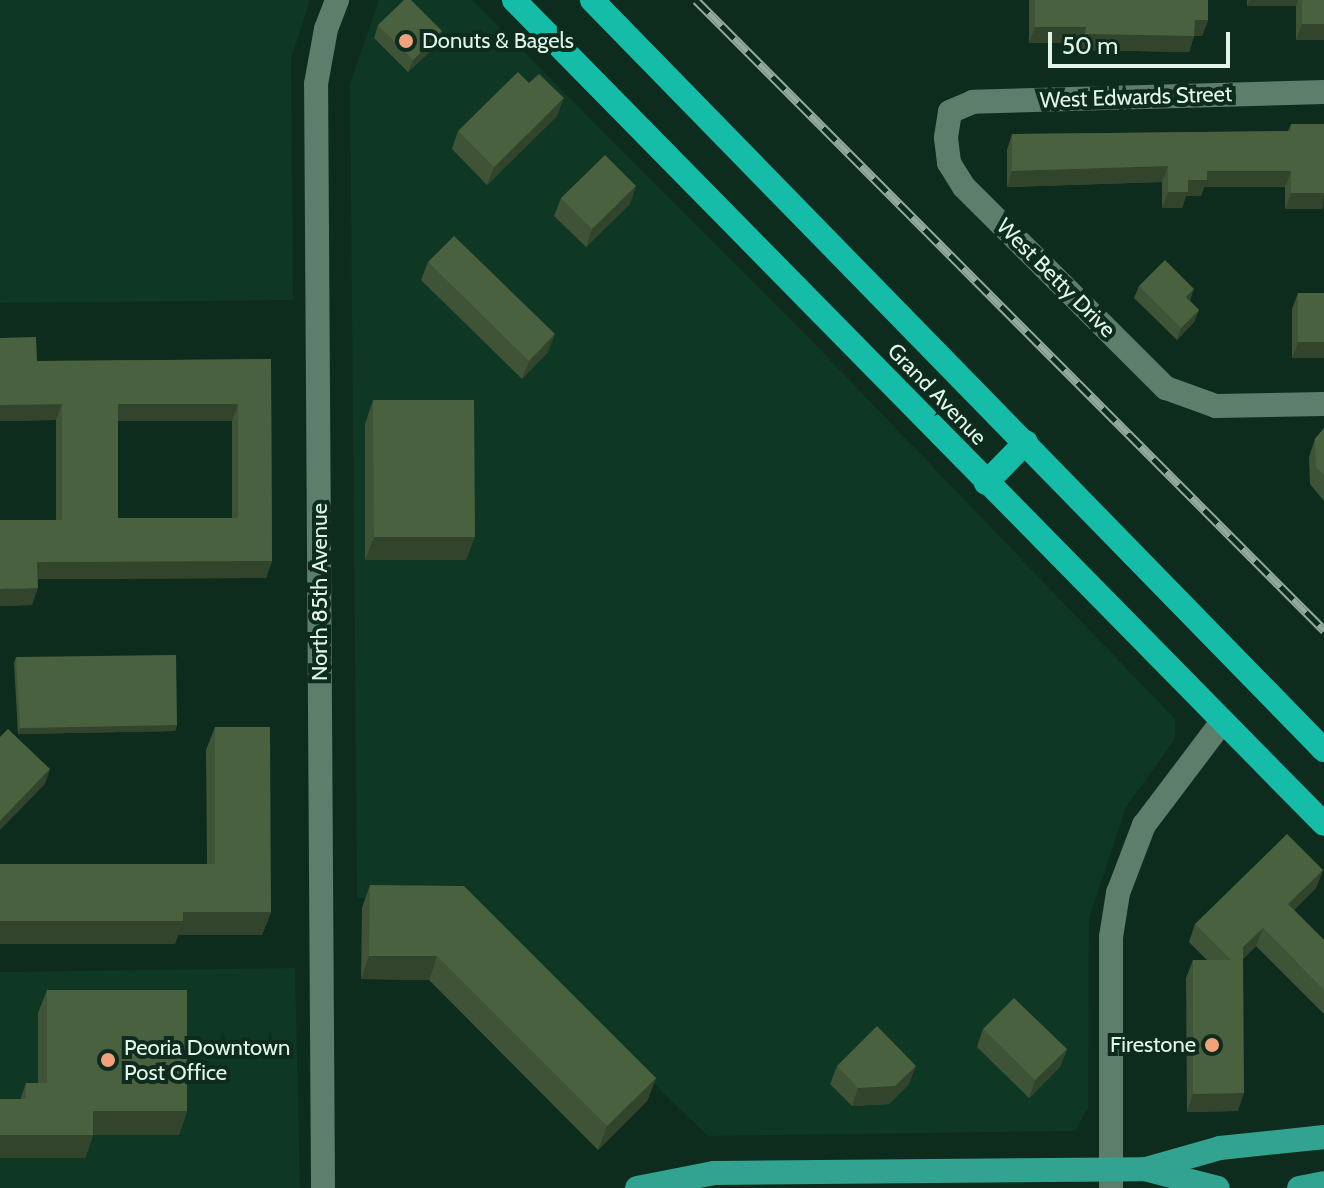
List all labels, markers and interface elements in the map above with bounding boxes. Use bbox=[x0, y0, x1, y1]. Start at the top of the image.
scale bar bbox=[1052, 16, 1234, 66]
place label: Donuts & Bagels bbox=[422, 28, 574, 54]
text: 50 m bbox=[1062, 31, 1118, 60]
marker: Donuts & Bagels bbox=[397, 32, 415, 50]
street label: West Edwards Street bbox=[1039, 80, 1233, 114]
street label: West Betty Drive bbox=[991, 213, 1121, 343]
street label: Grand Avenue bbox=[882, 338, 992, 450]
street label: North 85th Avenue bbox=[307, 503, 333, 681]
place label: Firestone bbox=[1110, 1032, 1196, 1058]
place label: Peoria Downtown Post Office bbox=[124, 1034, 290, 1086]
marker: Firestone bbox=[1203, 1036, 1221, 1054]
marker: Peoria Downtown Post Office bbox=[99, 1051, 117, 1069]

